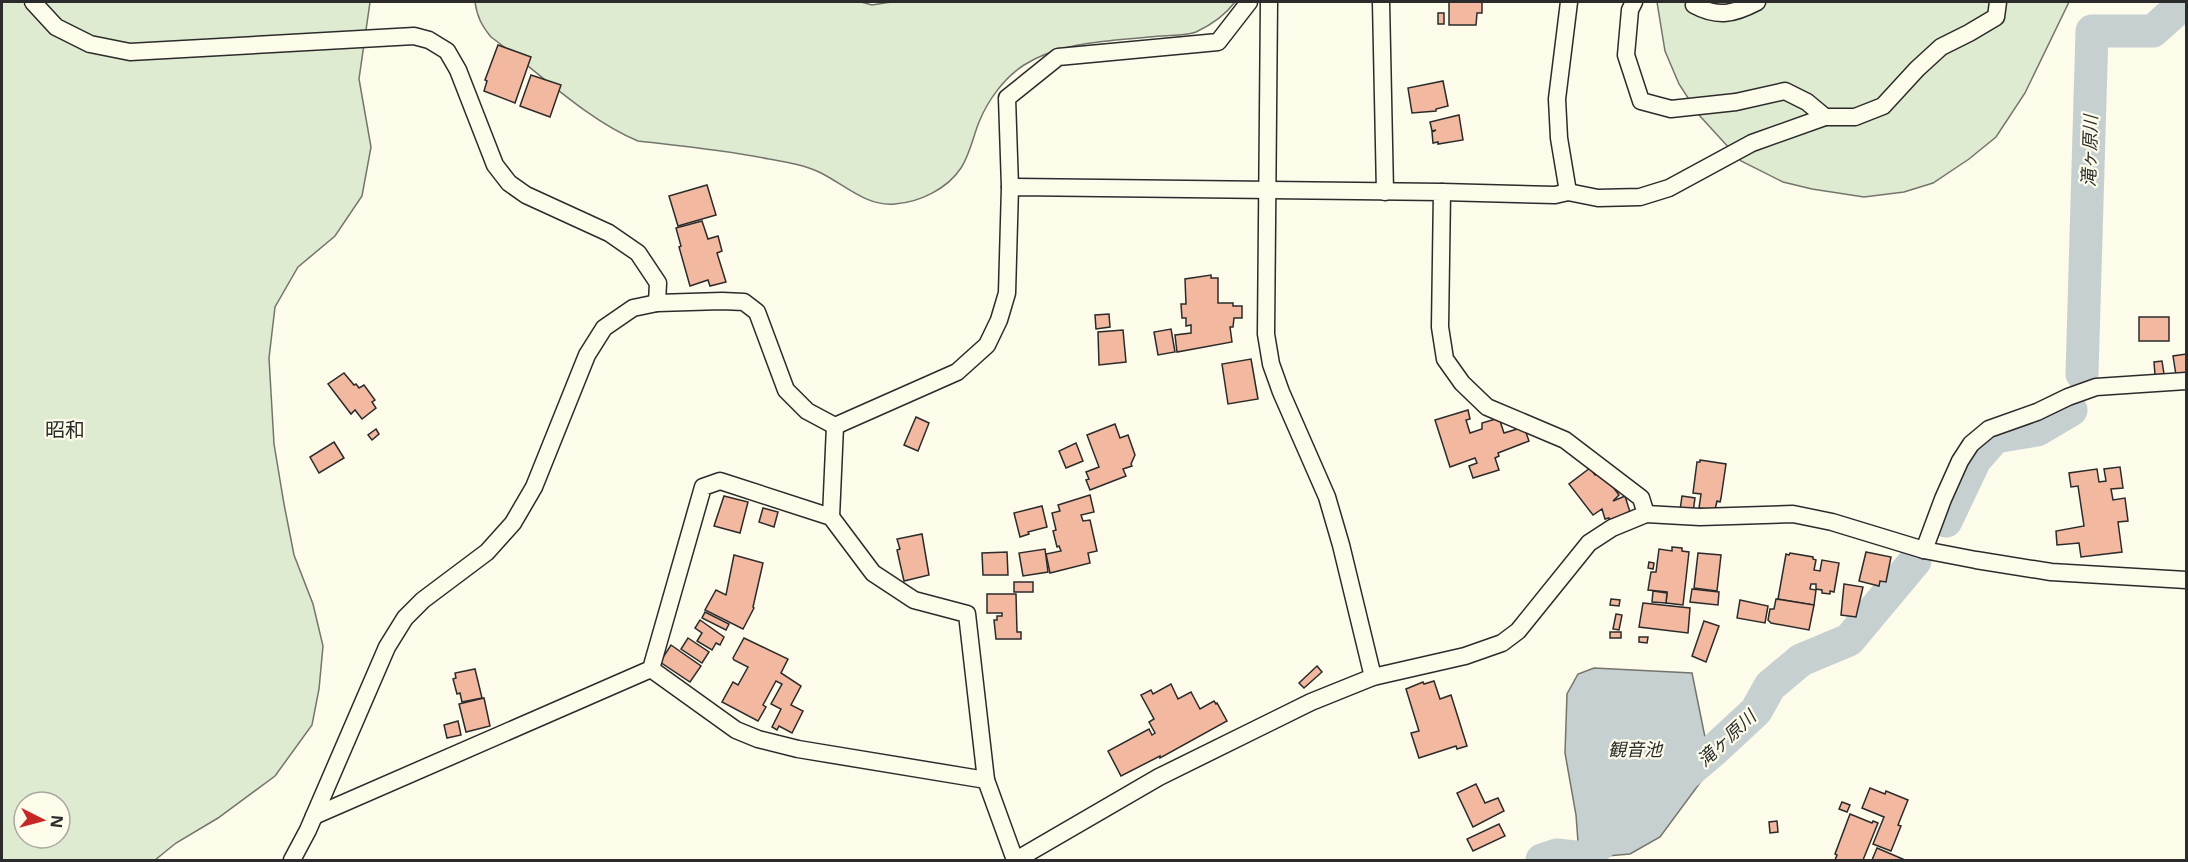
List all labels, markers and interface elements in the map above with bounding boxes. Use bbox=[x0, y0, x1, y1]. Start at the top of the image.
water label: 滝ヶ原川 bbox=[2076, 113, 2102, 187]
district label: 昭和 bbox=[45, 416, 85, 443]
water label: 滝ヶ原川 bbox=[1691, 703, 1762, 771]
water label: 観音池 bbox=[1608, 737, 1664, 761]
north arrow bbox=[12, 790, 72, 850]
text: N bbox=[45, 814, 69, 829]

